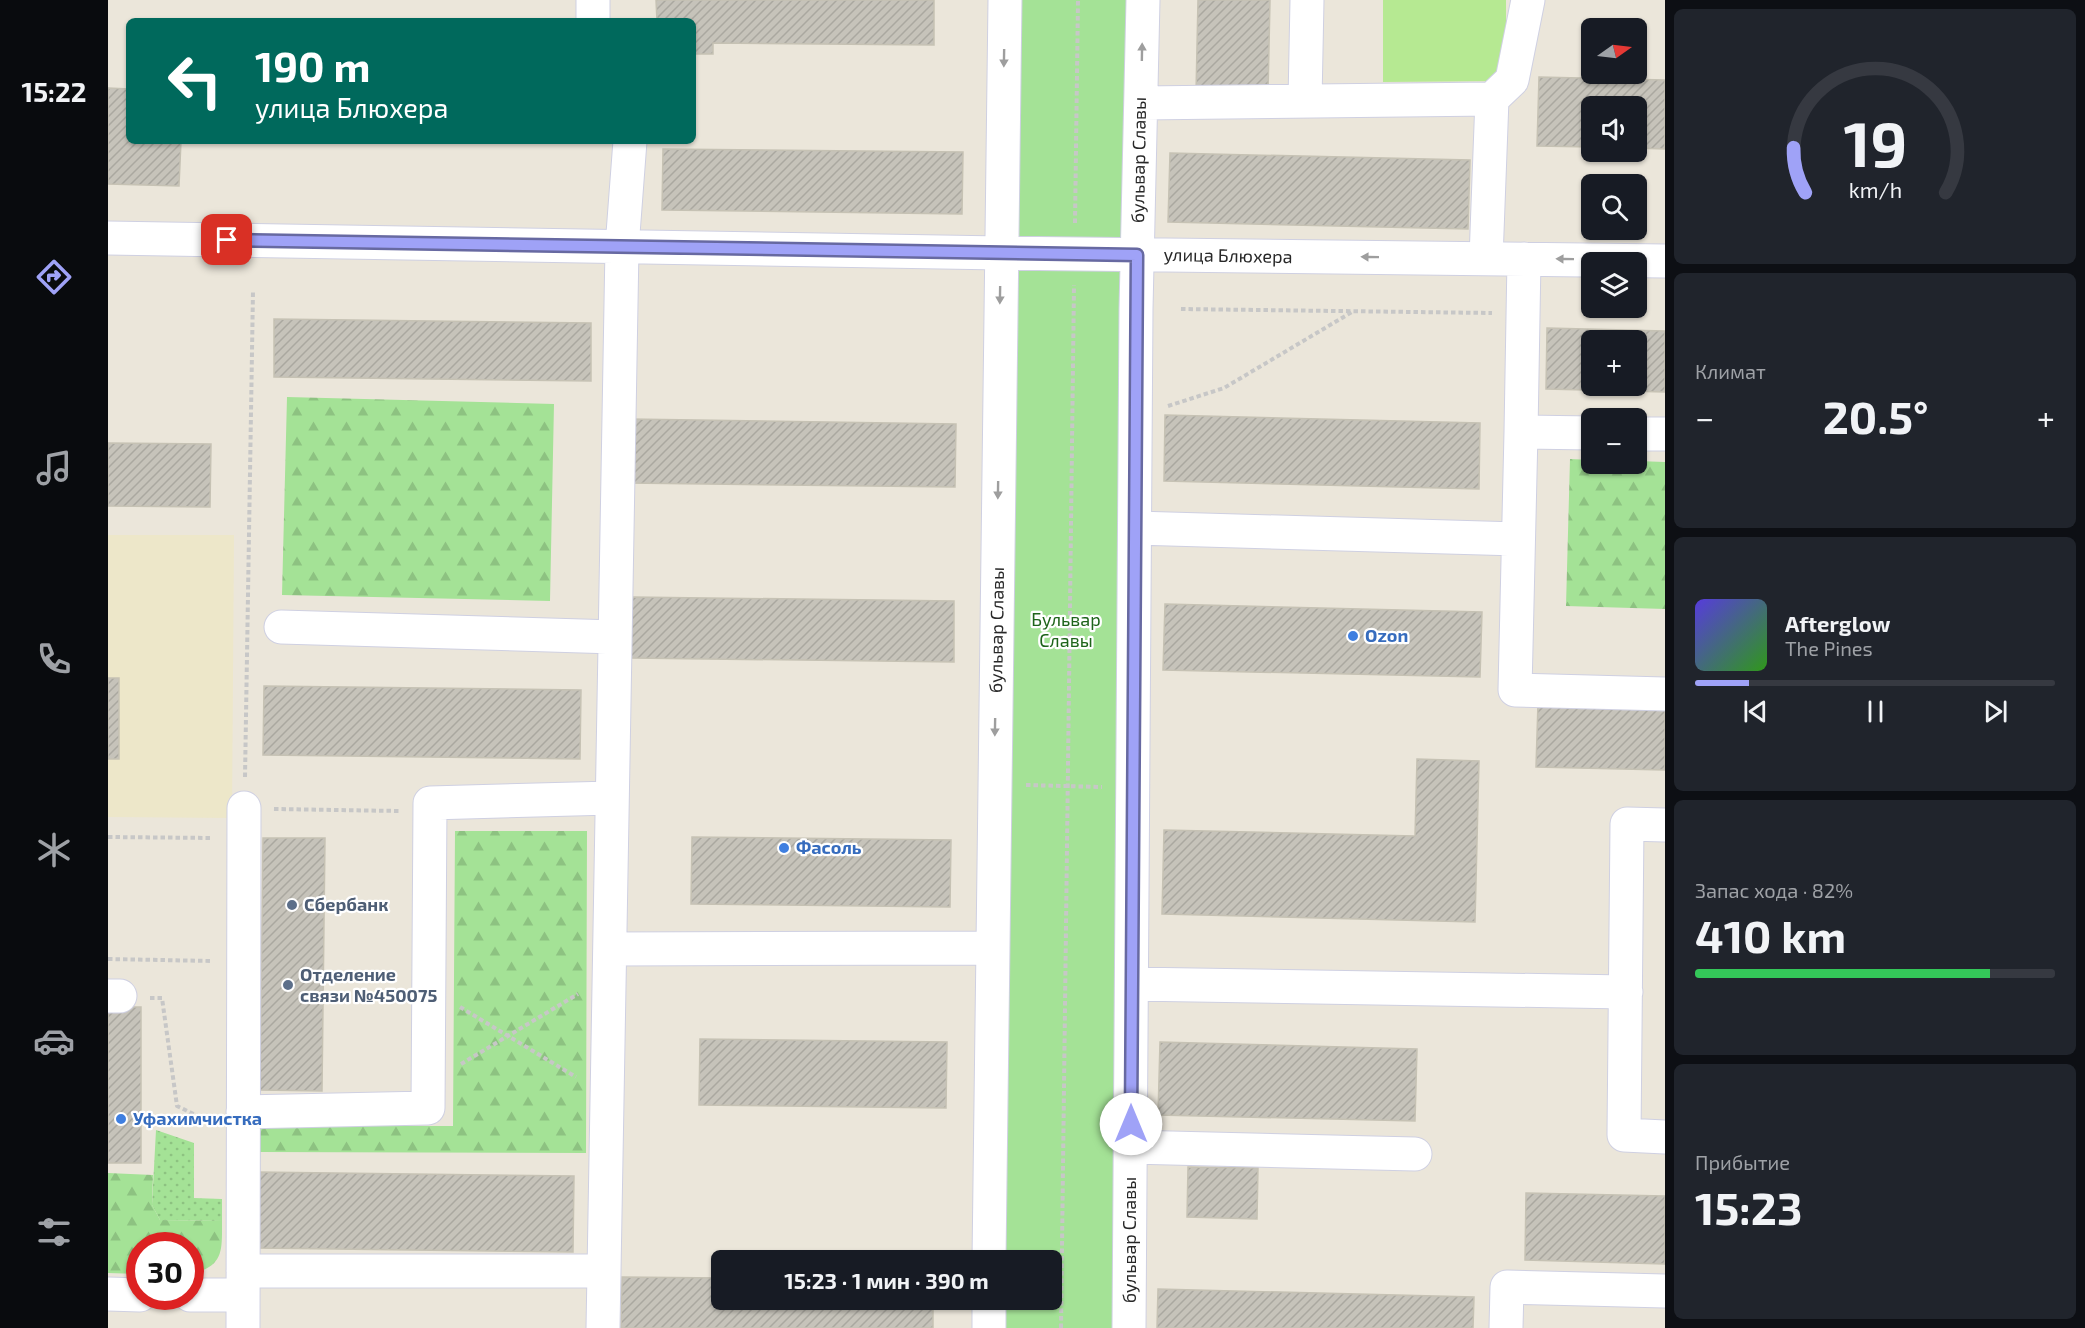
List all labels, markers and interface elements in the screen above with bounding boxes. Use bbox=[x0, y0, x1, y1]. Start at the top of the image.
north arrow bbox=[1581, 18, 1647, 84]
map controls bbox=[1581, 18, 1647, 474]
text: 190 m bbox=[255, 40, 371, 90]
icon: left bbox=[156, 42, 234, 120]
one-way arrow bbox=[1137, 42, 1147, 61]
one-way arrow bbox=[999, 49, 1009, 68]
text: 15:22 bbox=[22, 75, 86, 107]
text: улица Блюхера bbox=[255, 91, 449, 123]
button: sound bbox=[1581, 96, 1647, 162]
street label: бульвар Славы bbox=[1126, 97, 1150, 223]
text: 19 bbox=[1843, 106, 1907, 181]
button: search bbox=[1581, 174, 1647, 240]
text: km/h bbox=[1848, 178, 1902, 203]
pin bbox=[201, 214, 252, 265]
icon: arrive bbox=[210, 223, 243, 256]
street label: улица Блюхера bbox=[1163, 243, 1293, 267]
button: layers bbox=[1581, 252, 1647, 318]
one-way arrow bbox=[1360, 253, 1379, 262]
one-way arrow bbox=[1555, 255, 1574, 264]
icon: directions bbox=[33, 256, 75, 298]
one-way arrow bbox=[996, 286, 1005, 305]
button: + bbox=[1581, 330, 1647, 396]
text: Климат bbox=[1695, 359, 1766, 383]
text: 20.5° bbox=[1823, 389, 1928, 443]
text: − bbox=[1695, 397, 1714, 437]
text: + bbox=[2037, 397, 2055, 437]
button: − bbox=[1581, 408, 1647, 474]
icon: music bbox=[33, 447, 75, 489]
one-way arrow bbox=[993, 481, 1003, 500]
street label: бульвар Славы bbox=[984, 567, 1008, 693]
park label: Бульвар Славы bbox=[1031, 608, 1101, 651]
text: Afterglow bbox=[1785, 610, 1890, 636]
place label: Ozon bbox=[1365, 624, 1408, 646]
marker: Ozon bbox=[1346, 629, 1360, 643]
text: The Pines bbox=[1785, 636, 1873, 660]
icon: phone bbox=[33, 638, 75, 680]
icon: previous bbox=[1739, 695, 1772, 728]
icon: pause bbox=[1859, 695, 1892, 728]
icon: next bbox=[1979, 695, 2012, 728]
one-way arrow bbox=[990, 718, 1000, 737]
icon: climate bbox=[33, 829, 75, 871]
place label: Фасоль bbox=[796, 836, 862, 858]
marker: Фасоль bbox=[777, 841, 791, 855]
text: Запас хода · 82% bbox=[1695, 878, 1853, 902]
place label: Сбербанк bbox=[304, 893, 388, 915]
marker: Сбербанк bbox=[285, 898, 299, 912]
text: 410 km bbox=[1695, 908, 1846, 962]
place label: Отделение связи №450075 bbox=[300, 963, 437, 1006]
marker: Отделение связи №450075 bbox=[281, 978, 295, 992]
icon: car bbox=[33, 1020, 75, 1062]
position arrow bbox=[1099, 1092, 1163, 1156]
place label: Уфахимчистка bbox=[133, 1107, 262, 1129]
marker: Уфахимчистка bbox=[114, 1112, 128, 1126]
text: Прибытие bbox=[1695, 1150, 1790, 1174]
street label: бульвар Славы bbox=[1118, 1177, 1140, 1303]
text: 15:23 bbox=[1695, 1180, 1803, 1234]
icon: filters bbox=[33, 1211, 75, 1253]
speed limit sign: 30 bbox=[126, 1232, 204, 1310]
text: 15:23 · 1 мин · 390 m bbox=[784, 1267, 989, 1293]

